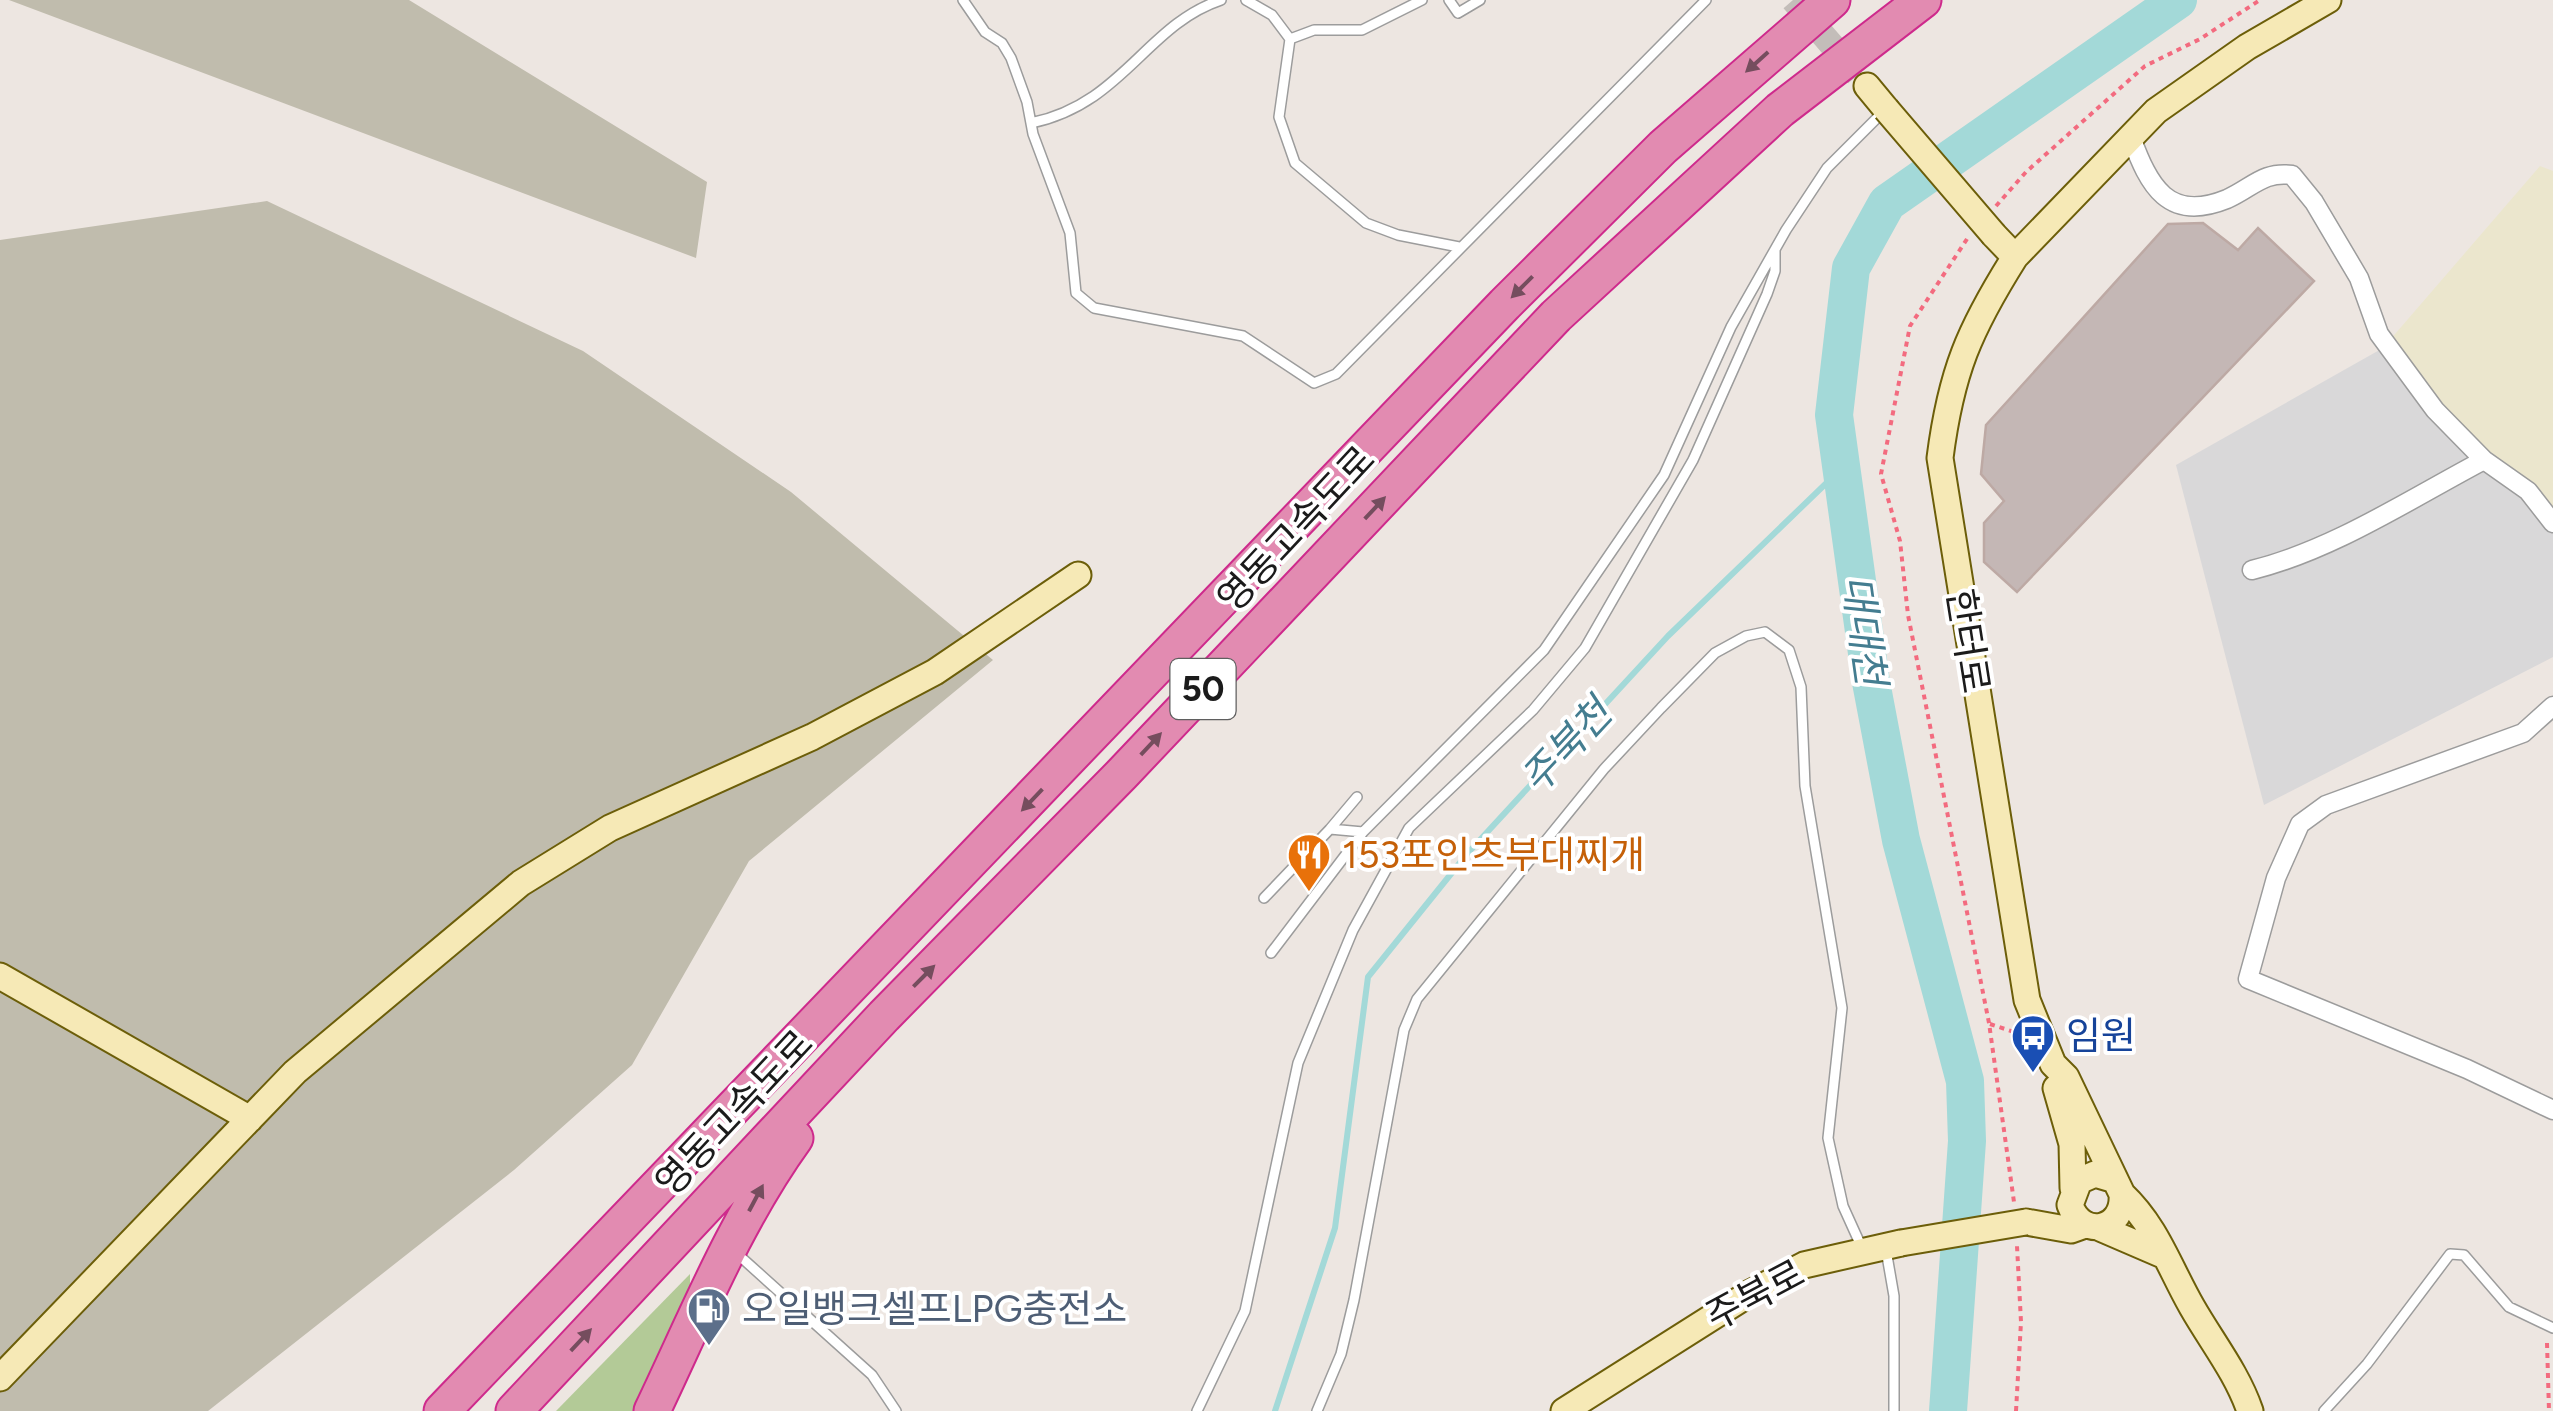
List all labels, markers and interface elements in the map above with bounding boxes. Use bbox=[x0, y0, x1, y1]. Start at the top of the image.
one-way arrow bbox=[1745, 50, 1769, 73]
one-way arrow bbox=[1511, 274, 1535, 298]
street label: 영동고속도로 bbox=[1208, 437, 1384, 621]
one-way arrow bbox=[1363, 496, 1386, 520]
water label: 대대천 bbox=[1833, 572, 1896, 692]
street label: 한터로 bbox=[1937, 586, 1999, 696]
road number: 50 bbox=[1170, 659, 1236, 719]
water label: 주북천 bbox=[1511, 686, 1624, 803]
one-way arrow bbox=[1139, 732, 1162, 756]
one-way arrow bbox=[1021, 788, 1044, 812]
restaurant icon: 153포인츠부대찌개 bbox=[1286, 832, 1332, 893]
place label: 153포인츠부대찌개 bbox=[1342, 832, 1645, 878]
one-way arrow bbox=[912, 965, 936, 989]
bus stop icon: 임원 bbox=[2010, 1013, 2056, 1074]
place label: 임원 bbox=[2066, 1013, 2136, 1059]
street label: 영동고속도로 bbox=[646, 1021, 822, 1205]
one-way arrow bbox=[747, 1183, 764, 1212]
street label: 주북로 bbox=[1698, 1250, 1812, 1340]
fuel station icon: 오일뱅크셀프LPG충전소 bbox=[686, 1286, 732, 1347]
place label: 오일뱅크셀프LPG충전소 bbox=[742, 1286, 1127, 1332]
one-way arrow bbox=[569, 1328, 592, 1352]

